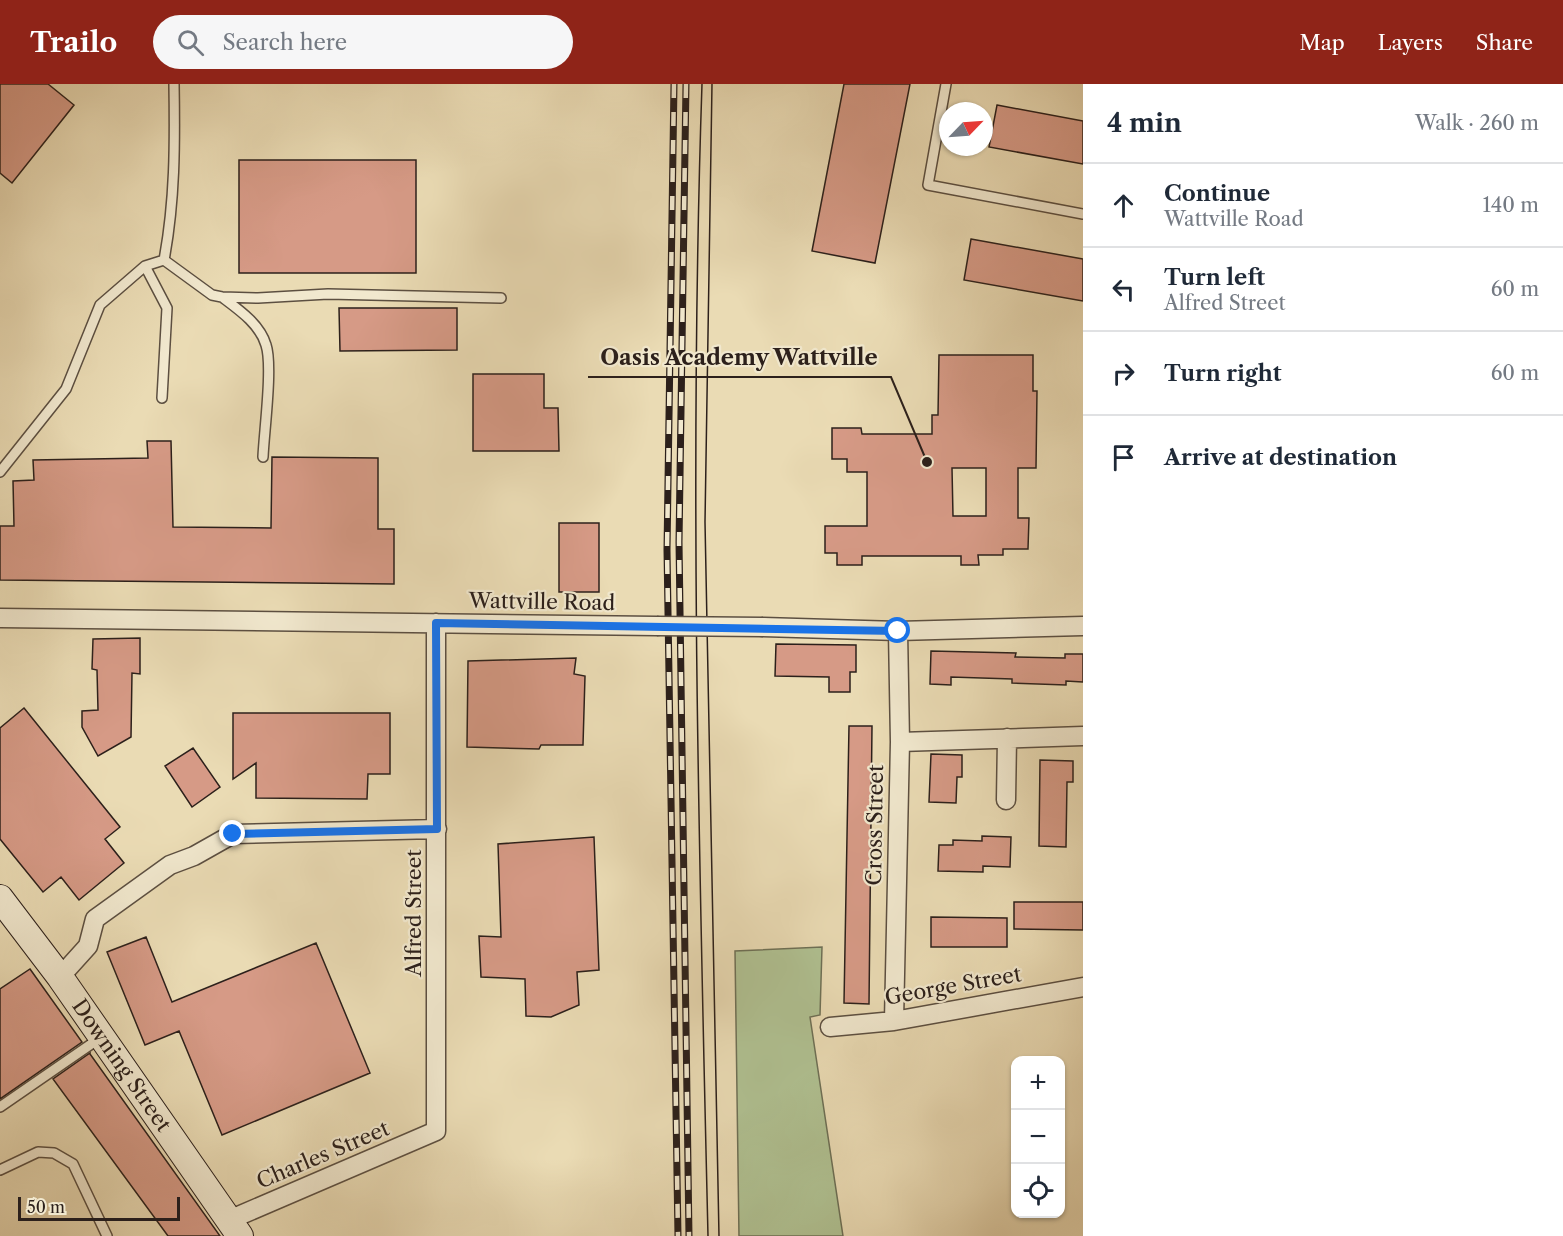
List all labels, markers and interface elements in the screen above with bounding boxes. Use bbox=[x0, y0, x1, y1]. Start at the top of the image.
search box bbox=[153, 15, 573, 69]
text: Trailo bbox=[30, 25, 117, 59]
icon: search bbox=[174, 26, 207, 59]
text: Search here bbox=[222, 29, 347, 56]
text: Map bbox=[1300, 30, 1345, 55]
text: Layers bbox=[1378, 30, 1443, 55]
text: Share bbox=[1476, 30, 1533, 55]
north arrow bbox=[939, 102, 993, 156]
text: 4 min bbox=[1107, 107, 1182, 139]
text: Walk · 260 m bbox=[1415, 111, 1539, 135]
text: Continue bbox=[1164, 180, 1270, 207]
icon: ahead bbox=[1107, 189, 1140, 222]
text: 140 m bbox=[1482, 193, 1539, 217]
text: Wattville Road bbox=[1164, 207, 1304, 231]
text: Turn left bbox=[1164, 264, 1265, 291]
icon: left bbox=[1107, 273, 1140, 306]
text: 60 m bbox=[1491, 277, 1539, 301]
text: Alfred Street bbox=[1164, 291, 1285, 315]
callout: Oasis Academy Wattville bbox=[588, 337, 891, 377]
text: Oasis Academy Wattville bbox=[600, 344, 878, 371]
icon: right bbox=[1107, 357, 1140, 390]
text: Turn right bbox=[1164, 360, 1282, 387]
text: 60 m bbox=[1491, 361, 1539, 385]
icon: arrive bbox=[1107, 441, 1140, 474]
text: Arrive at destination bbox=[1164, 444, 1397, 471]
street label: Wattville Road bbox=[468, 588, 616, 615]
route start bbox=[884, 617, 910, 643]
street label: Cross Street bbox=[861, 764, 888, 886]
route end bbox=[219, 820, 245, 846]
street label: Alfred Street bbox=[401, 849, 426, 978]
street label: George Street bbox=[883, 961, 1024, 1010]
street label: Downing Street bbox=[67, 994, 177, 1137]
map controls bbox=[1011, 1056, 1065, 1218]
button: + bbox=[1011, 1056, 1065, 1110]
button: − bbox=[1011, 1110, 1065, 1164]
street label: Charles Street bbox=[253, 1115, 393, 1194]
button: locate bbox=[1011, 1164, 1065, 1218]
scale bar bbox=[18, 1194, 180, 1222]
text: 50 m bbox=[27, 1197, 65, 1217]

